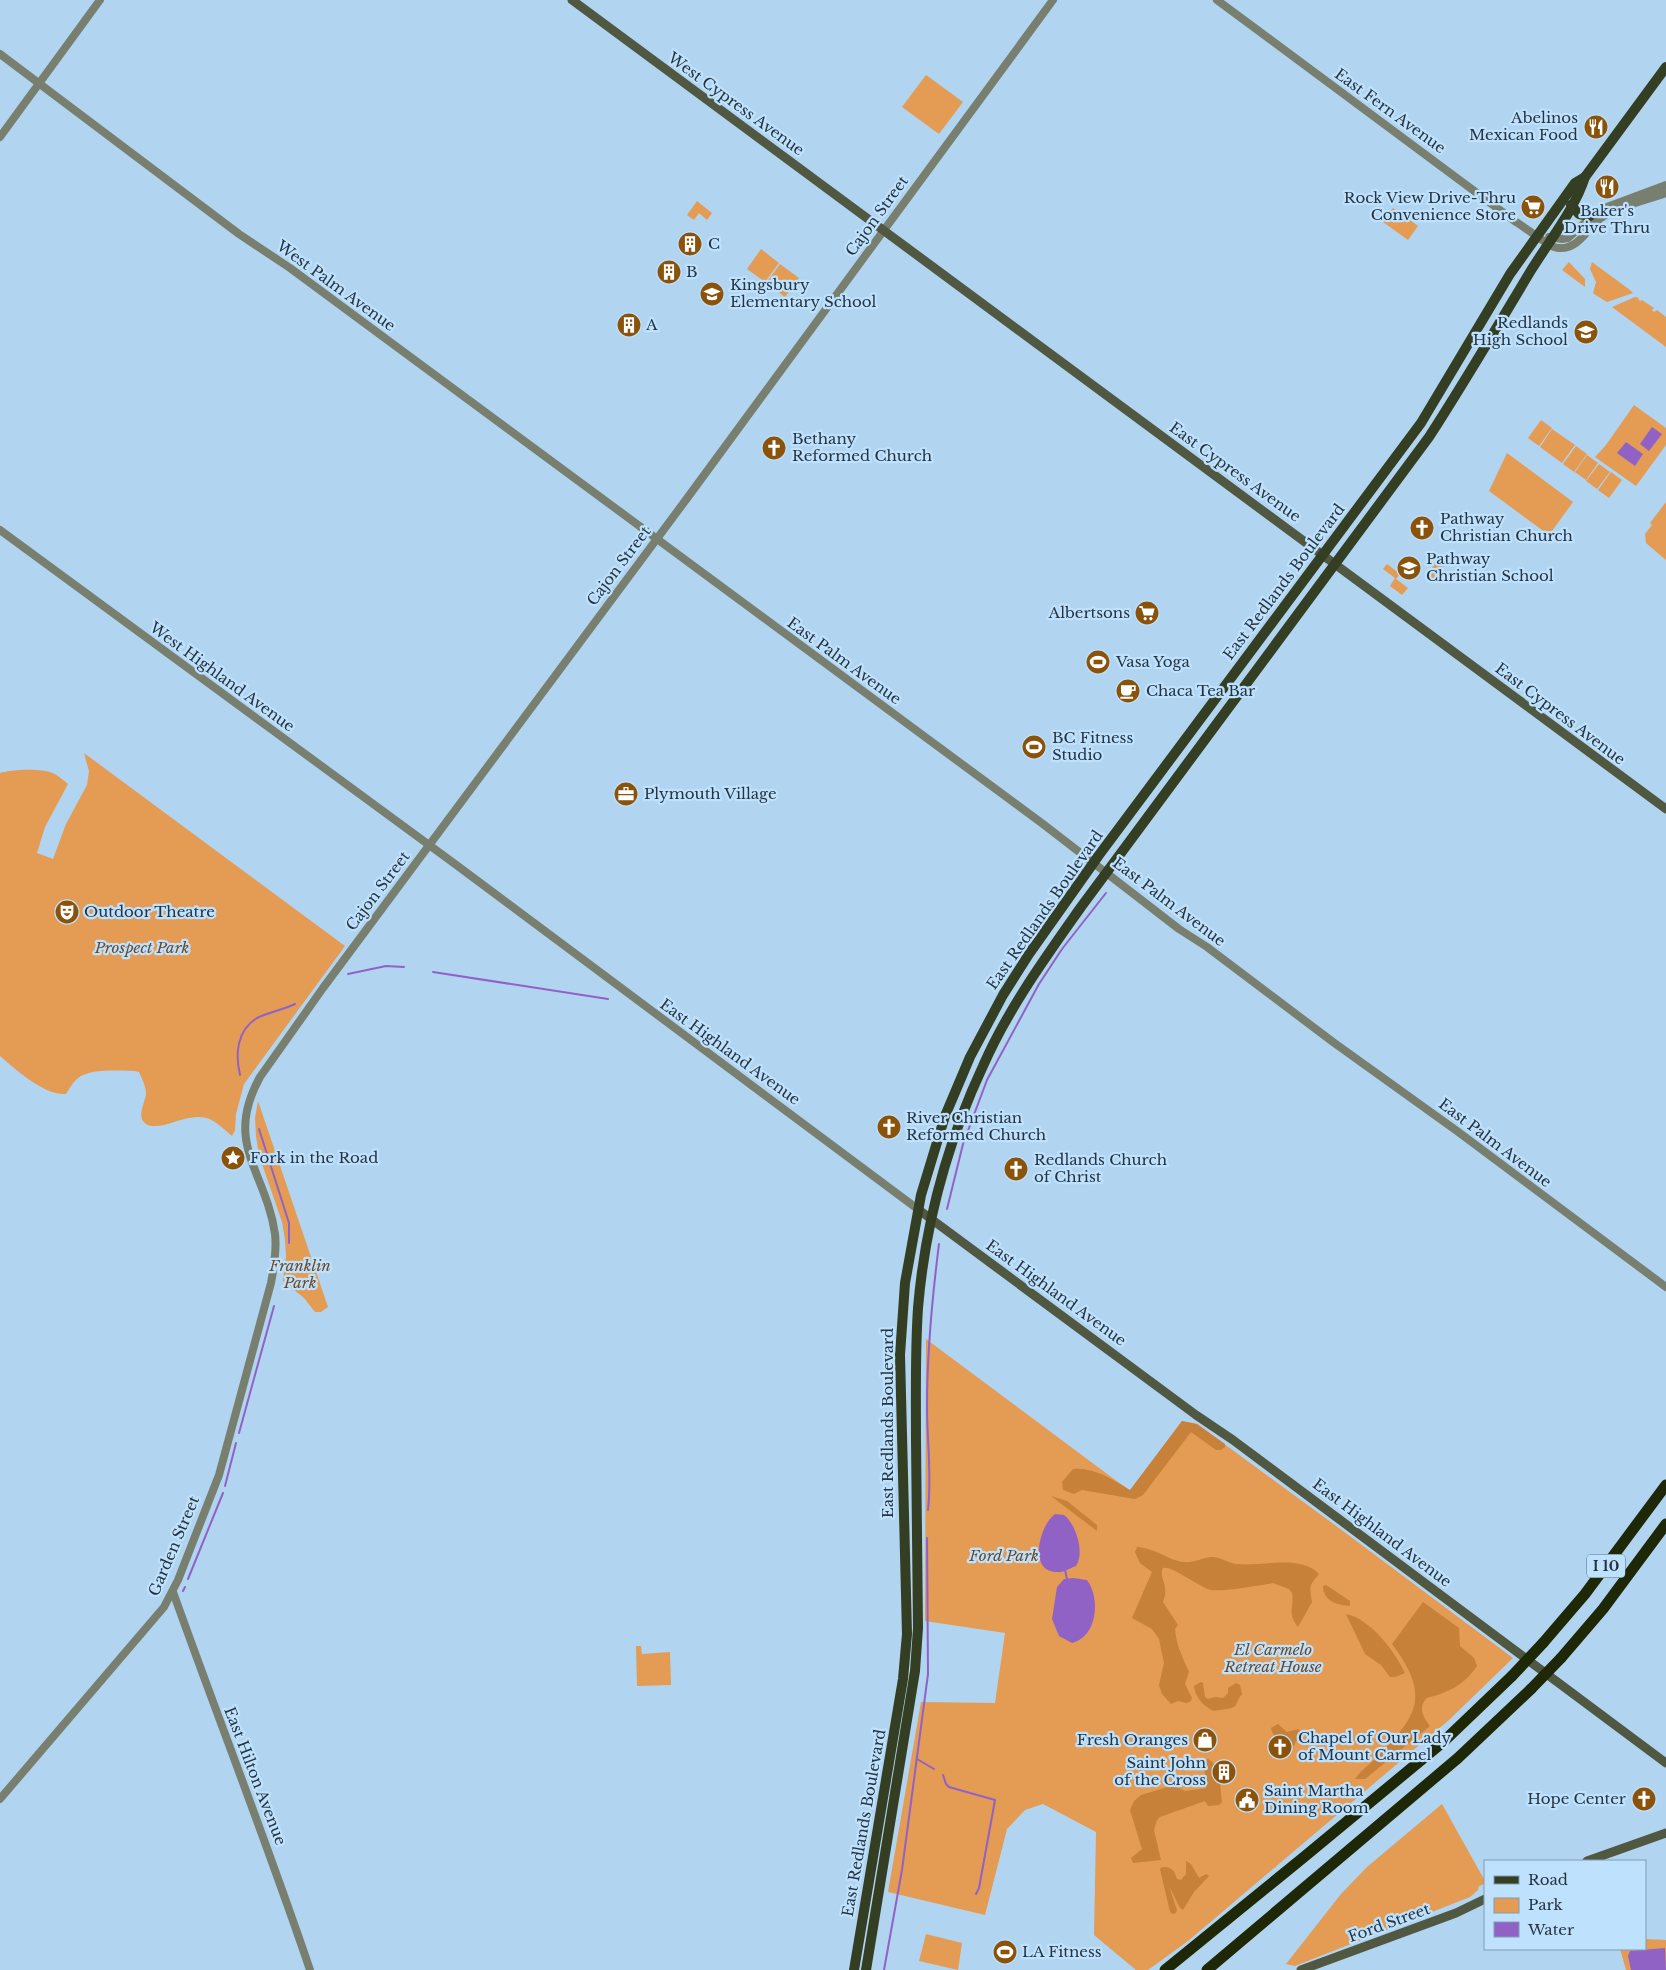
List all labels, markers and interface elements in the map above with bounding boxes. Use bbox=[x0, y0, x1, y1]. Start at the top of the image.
street label: West Cypress Avenue bbox=[664, 47, 808, 159]
street label: East Fern Avenue bbox=[1331, 64, 1449, 157]
place label: Abelinos Mexican Food bbox=[1469, 108, 1578, 144]
restaurant icon: Abelinos Mexican Food bbox=[1583, 114, 1609, 140]
street label: Cajon Street bbox=[841, 172, 912, 260]
restaurant icon: Baker's Drive Thru bbox=[1594, 174, 1620, 200]
place label: Rock View Drive-Thru Convenience Store bbox=[1344, 188, 1516, 224]
supermarket icon: Rock View Drive-Thru Convenience Store bbox=[1520, 194, 1546, 220]
place label: Baker's Drive Thru bbox=[1564, 201, 1650, 237]
building icon: C bbox=[677, 231, 703, 257]
place label: C bbox=[708, 234, 720, 253]
street label: West Palm Avenue bbox=[272, 236, 399, 335]
building icon: B bbox=[656, 259, 682, 285]
place label: B bbox=[686, 262, 698, 281]
place label: Kingsbury Elementary School bbox=[730, 275, 877, 311]
school or university icon: Kingsbury Elementary School bbox=[699, 281, 725, 307]
building icon: A bbox=[616, 312, 642, 338]
place label: Redlands High School bbox=[1473, 313, 1568, 349]
place label: A bbox=[645, 315, 658, 334]
school or university icon: Redlands High School bbox=[1573, 319, 1599, 345]
street label: East Cypress Avenue bbox=[1166, 418, 1305, 526]
place label: Bethany Reformed Church bbox=[792, 429, 932, 465]
church icon: Bethany Reformed Church bbox=[761, 435, 787, 461]
street label: East Redlands Boulevard bbox=[1219, 500, 1348, 663]
place label: Pathway Christian Church bbox=[1440, 509, 1573, 545]
church icon: Pathway Christian Church bbox=[1409, 515, 1435, 541]
street label: Cajon Street bbox=[583, 522, 655, 609]
place label: Pathway Christian School bbox=[1426, 549, 1554, 585]
school or university icon: Pathway Christian School bbox=[1396, 555, 1422, 581]
supermarket icon: Albertsons bbox=[1134, 600, 1160, 626]
place label: Albertsons bbox=[1048, 603, 1130, 622]
street label: East Palm Avenue bbox=[784, 613, 905, 708]
street label: West Highland Avenue bbox=[145, 617, 299, 736]
sports icon: Vasa Yoga bbox=[1085, 649, 1111, 675]
place label: Vasa Yoga bbox=[1115, 652, 1191, 671]
street label: East Cypress Avenue bbox=[1492, 659, 1629, 769]
cafe icon: Chaca Tea Bar bbox=[1115, 678, 1141, 704]
place label: Chaca Tea Bar bbox=[1146, 681, 1256, 700]
place label: BC Fitness Studio bbox=[1052, 728, 1133, 764]
sports icon: BC Fitness Studio bbox=[1021, 734, 1047, 760]
office icon: Plymouth Village bbox=[613, 781, 639, 807]
place label: Plymouth Village bbox=[644, 784, 777, 803]
street label: East Redlands Boulevard bbox=[982, 826, 1107, 993]
street label: Cajon Street bbox=[342, 847, 414, 934]
street label: East Palm Avenue bbox=[1109, 853, 1229, 950]
theatre icon: Outdoor Theatre bbox=[54, 899, 80, 925]
place label: Outdoor Theatre bbox=[84, 902, 215, 921]
park label: Prospect Park bbox=[94, 938, 189, 957]
street label: East Highland Avenue bbox=[656, 994, 804, 1109]
street label: East Palm Avenue bbox=[1435, 1094, 1555, 1191]
place label: River Christian Reformed Church bbox=[906, 1108, 1046, 1144]
church icon: River Christian Reformed Church bbox=[876, 1114, 902, 1140]
place icon: Fork in the Road bbox=[220, 1145, 246, 1171]
place label: Fork in the Road bbox=[250, 1148, 378, 1167]
place label: Redlands Church of Christ bbox=[1034, 1150, 1167, 1186]
church icon: Redlands Church of Christ bbox=[1003, 1156, 1029, 1182]
street label: East Highland Avenue bbox=[982, 1235, 1130, 1350]
park label: Franklin Park bbox=[268, 1256, 331, 1292]
street label: East Redlands Boulevard bbox=[878, 1328, 897, 1518]
street label: East Highland Avenue bbox=[1309, 1474, 1455, 1591]
street label: Garden Street bbox=[144, 1493, 203, 1599]
park label: Ford Park bbox=[968, 1546, 1039, 1565]
road number: I 10 bbox=[1587, 1554, 1625, 1578]
park label: El Carmelo Retreat House bbox=[1223, 1640, 1322, 1676]
street label: East Hilton Avenue bbox=[220, 1704, 291, 1848]
shop icon: Fresh Oranges bbox=[1192, 1727, 1218, 1753]
street label: East Redlands Boulevard bbox=[838, 1728, 889, 1918]
place label: Chapel of Our Lady of Mount Carmel bbox=[1298, 1728, 1451, 1764]
place label: Fresh Oranges bbox=[1077, 1730, 1188, 1749]
church icon: Chapel of Our Lady of Mount Carmel bbox=[1267, 1734, 1293, 1760]
place label: Saint John of the Cross bbox=[1114, 1753, 1206, 1789]
building icon: Saint John of the Cross bbox=[1211, 1759, 1237, 1785]
place label: Saint Martha Dining Room bbox=[1264, 1781, 1369, 1817]
church icon: Hope Center bbox=[1631, 1786, 1657, 1812]
public building icon: Saint Martha Dining Room bbox=[1234, 1787, 1260, 1813]
place label: Hope Center bbox=[1527, 1789, 1627, 1808]
legend bbox=[1484, 1860, 1646, 1950]
text: Road bbox=[1528, 1870, 1568, 1889]
text: Park bbox=[1528, 1895, 1564, 1914]
street label: Ford Street bbox=[1345, 1899, 1433, 1946]
text: Water bbox=[1527, 1920, 1575, 1939]
sports icon: LA Fitness bbox=[992, 1939, 1018, 1965]
place label: LA Fitness bbox=[1022, 1942, 1102, 1961]

